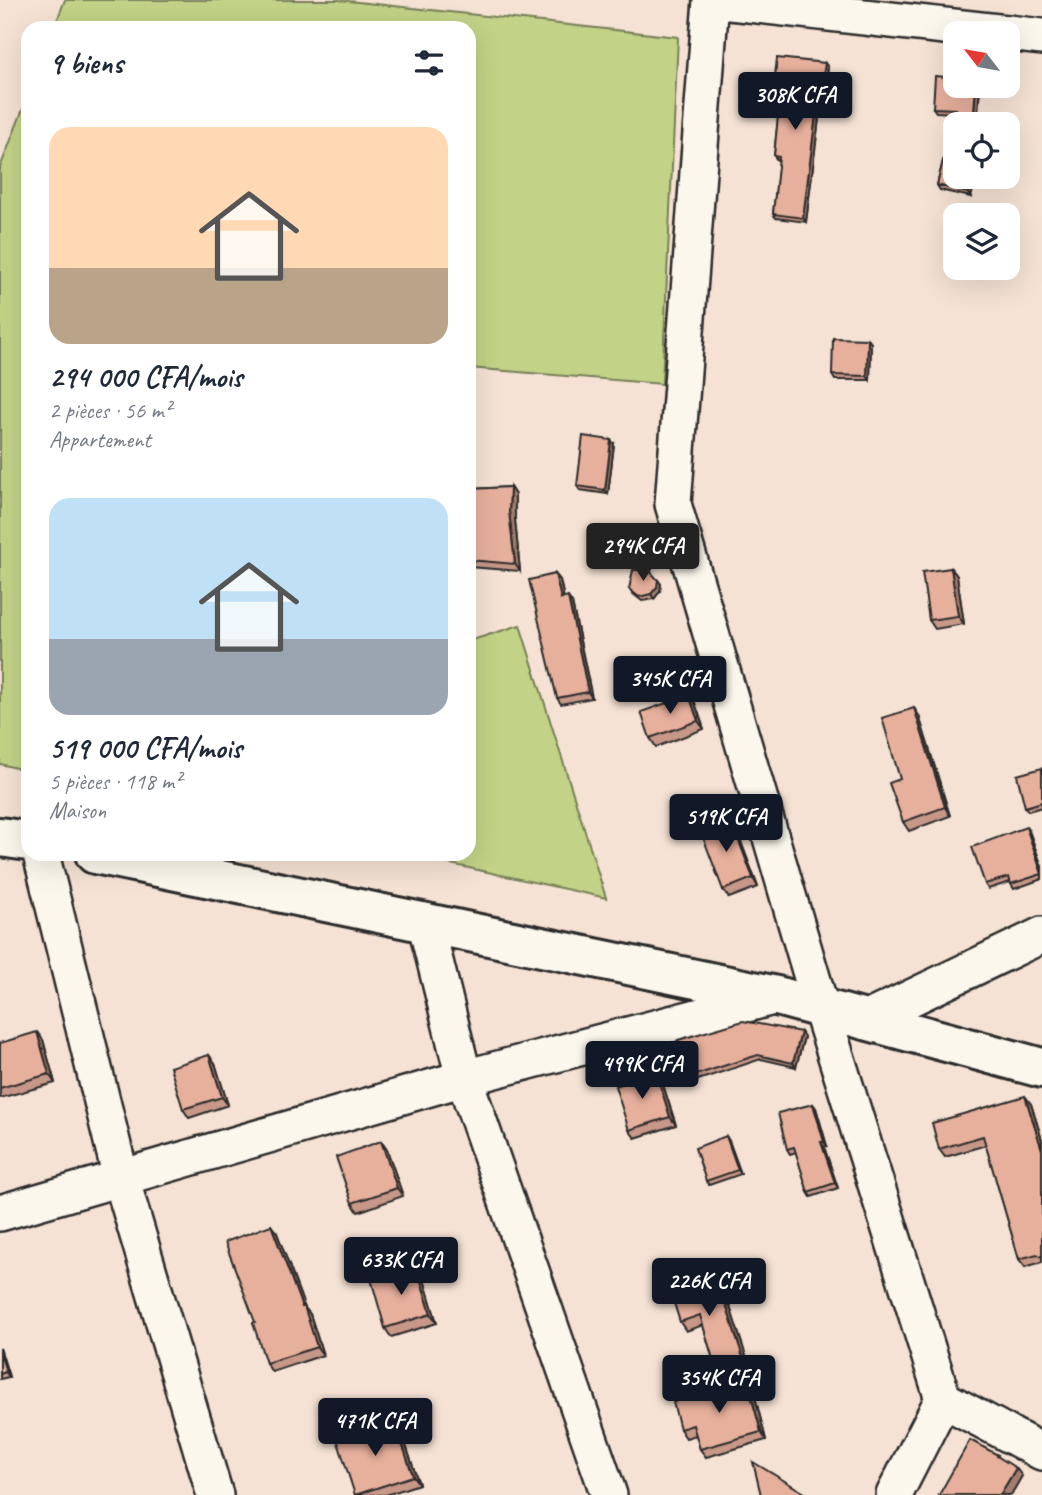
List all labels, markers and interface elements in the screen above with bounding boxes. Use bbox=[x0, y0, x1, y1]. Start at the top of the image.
north arrow bbox=[943, 21, 1020, 98]
map controls bbox=[943, 21, 1020, 280]
text: 9 biens bbox=[49, 44, 123, 82]
icon: filters bbox=[410, 44, 448, 82]
pin: 308K CFA bbox=[723, 72, 867, 132]
text: 308K CFA bbox=[754, 80, 836, 109]
button: locate bbox=[943, 112, 1020, 189]
icon: home bbox=[186, 173, 312, 299]
button: layers bbox=[943, 203, 1020, 280]
text: 294 000 CFA/mois bbox=[49, 358, 242, 396]
text: 2 pièces · 56 m² bbox=[49, 396, 171, 425]
text: Appartement bbox=[49, 425, 151, 454]
pin: 294K CFA bbox=[571, 524, 715, 583]
text: 294K CFA bbox=[602, 531, 684, 560]
icon: home bbox=[186, 544, 312, 670]
pin: 345K CFA bbox=[598, 656, 742, 716]
text: 345K CFA bbox=[629, 664, 711, 693]
text: 519 000 CFA/mois bbox=[49, 729, 242, 767]
text: 5 pièces · 118 m² bbox=[49, 767, 181, 796]
pin: 519K CFA bbox=[654, 794, 798, 854]
text: Maison bbox=[49, 796, 106, 825]
text: 519K CFA bbox=[686, 802, 766, 831]
pin: 499K CFA bbox=[570, 1042, 714, 1101]
text: 499K CFA bbox=[601, 1049, 683, 1078]
pin: 633K CFA bbox=[329, 1238, 473, 1297]
text: 633K CFA bbox=[360, 1245, 442, 1274]
pin: 226K CFA bbox=[637, 1258, 781, 1318]
text: 226K CFA bbox=[668, 1266, 750, 1295]
pin: 354K CFA bbox=[647, 1356, 791, 1415]
text: 354K CFA bbox=[678, 1363, 760, 1392]
pin: 471K CFA bbox=[303, 1398, 447, 1458]
text: 471K CFA bbox=[334, 1406, 416, 1435]

